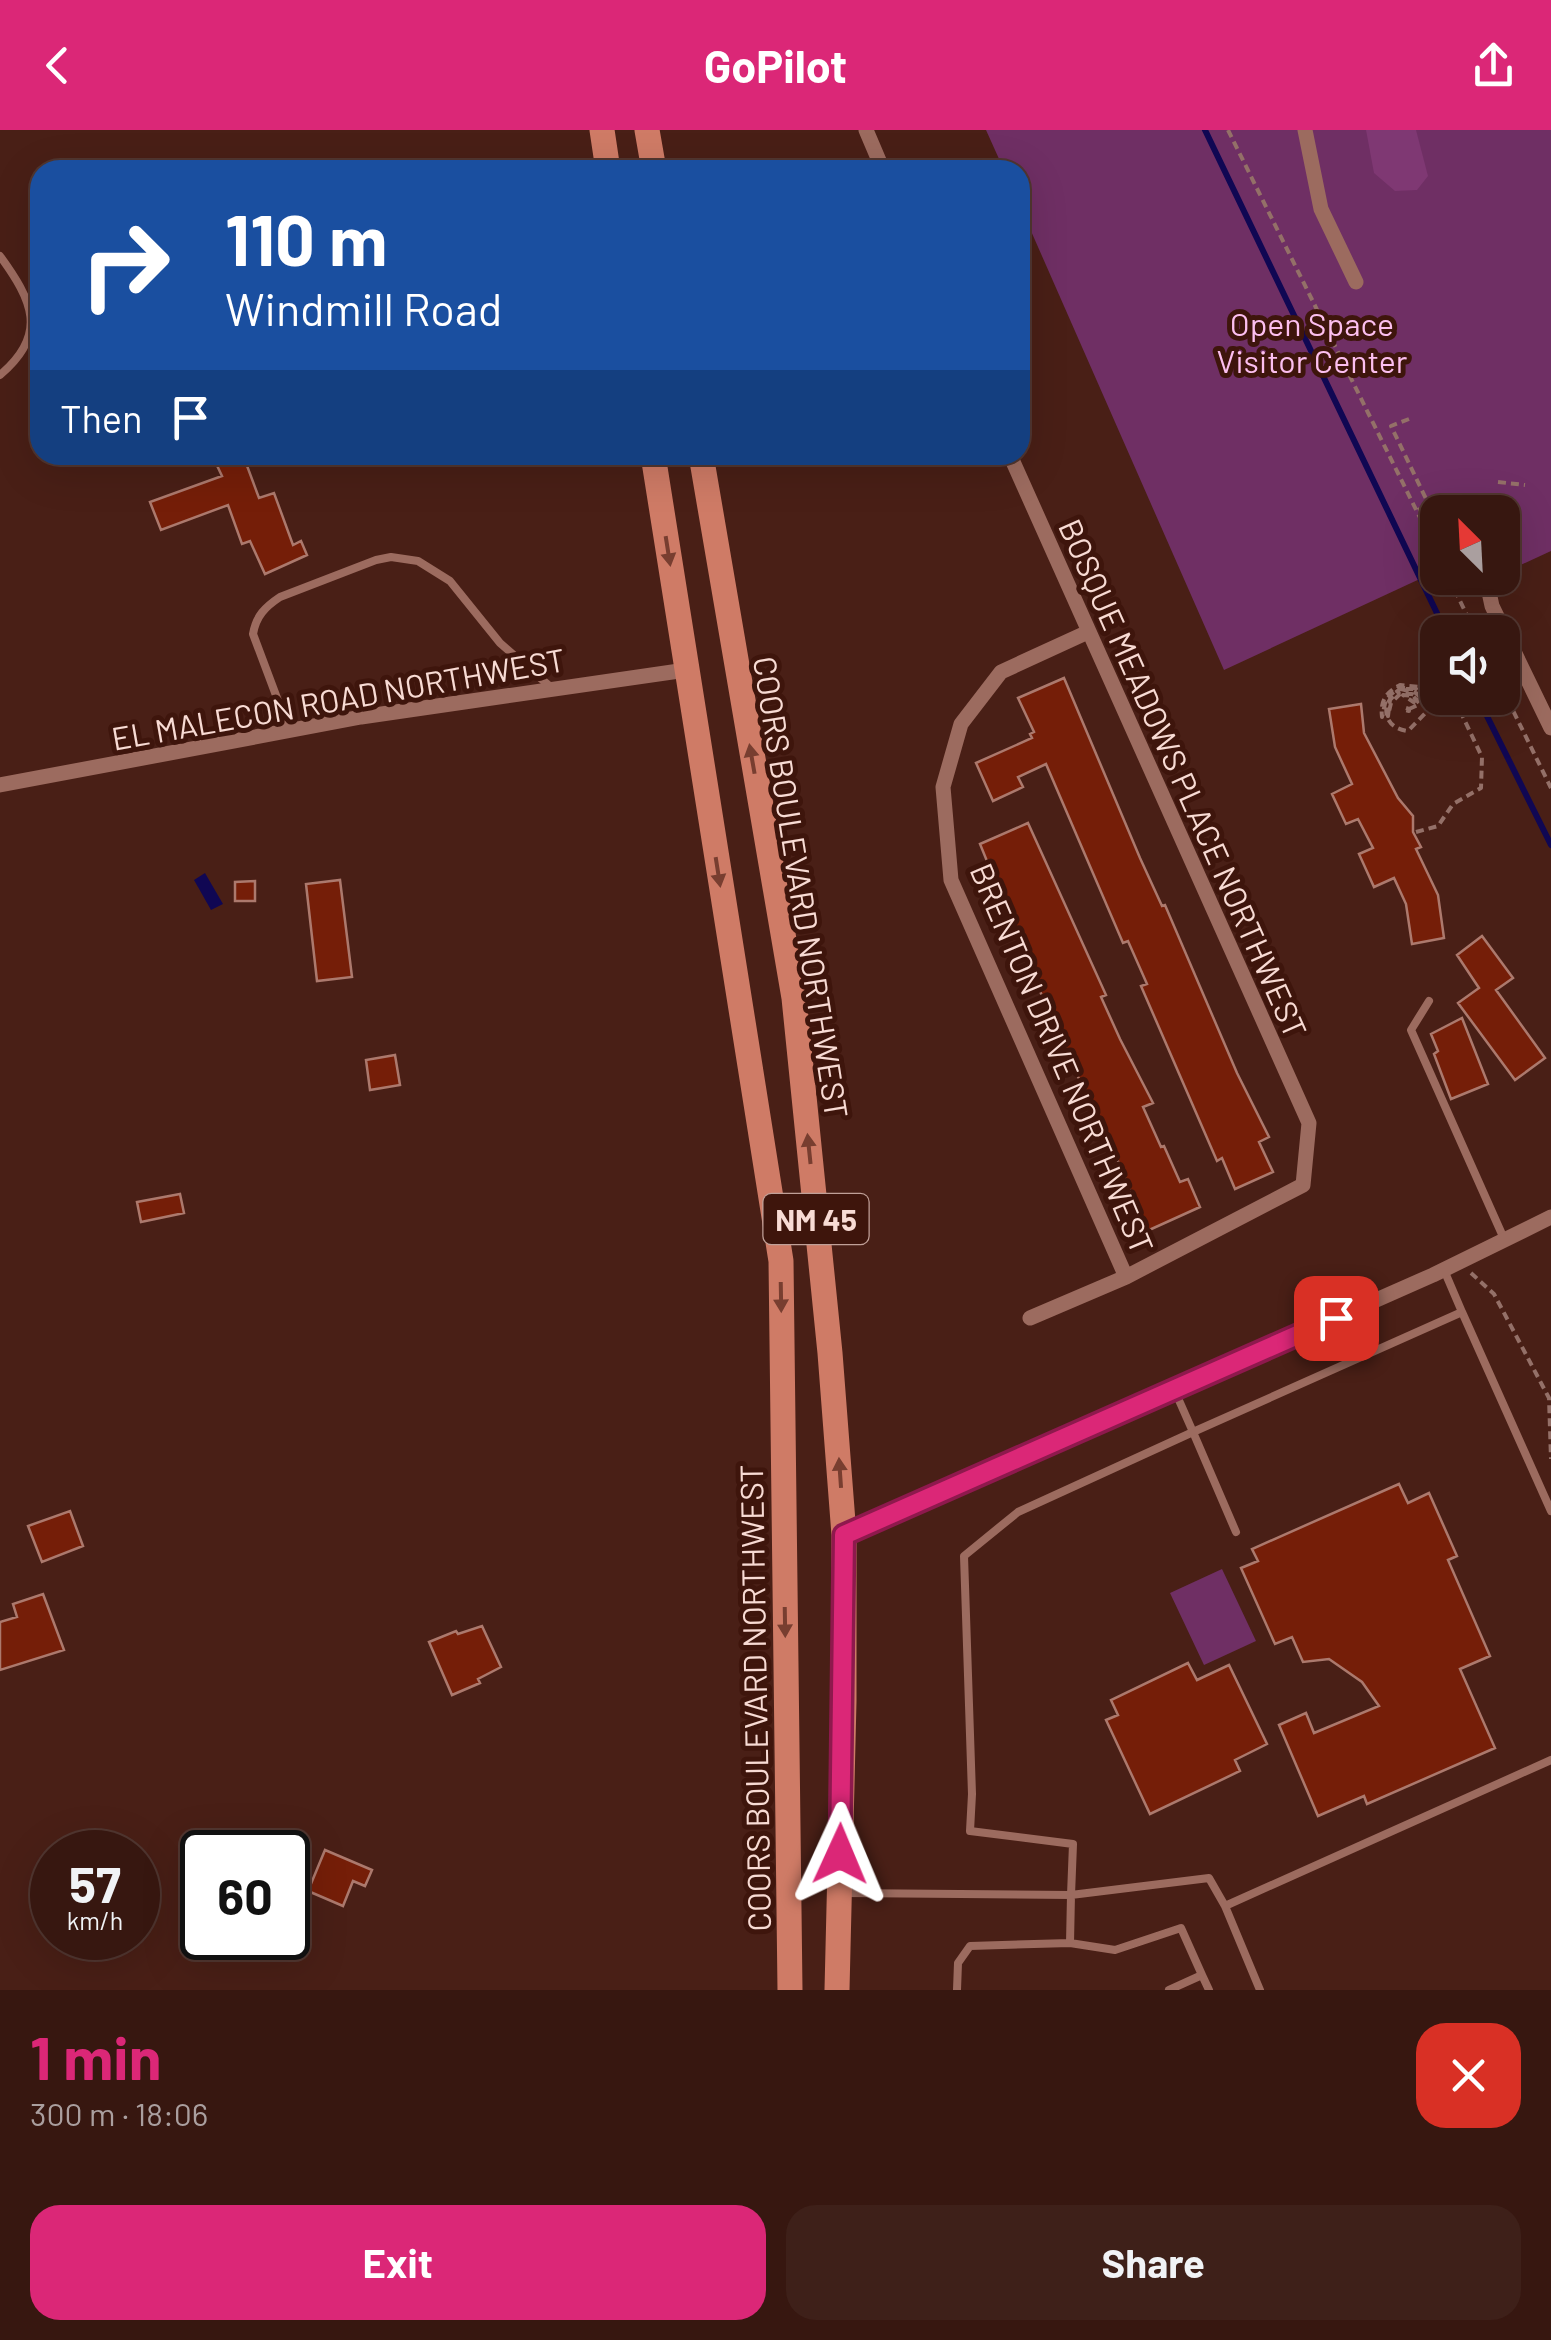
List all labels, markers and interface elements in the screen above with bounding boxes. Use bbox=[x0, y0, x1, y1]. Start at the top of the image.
icon: back bbox=[30, 38, 85, 93]
text: GoPilot bbox=[704, 38, 847, 92]
icon: share bbox=[1466, 38, 1521, 93]
text: 110 m bbox=[225, 196, 387, 280]
icon: right bbox=[60, 200, 190, 330]
text: Windmill Road bbox=[225, 281, 502, 335]
park label: Open Space Visitor Center bbox=[1217, 304, 1408, 379]
icon: arrive bbox=[163, 390, 218, 445]
text: Then bbox=[60, 395, 143, 441]
north arrow bbox=[1420, 495, 1520, 595]
map controls bbox=[1420, 495, 1520, 715]
street label: BOSQUE MEADOWS PLACE NORTHWEST bbox=[1052, 513, 1316, 1043]
one-way arrow bbox=[660, 536, 676, 568]
button: sound bbox=[1420, 615, 1520, 715]
street label: EL MALECON ROAD NORTHWEST bbox=[108, 639, 568, 757]
street label: COORS BOULEVARD NORTHWEST bbox=[747, 653, 857, 1121]
one-way arrow bbox=[744, 742, 759, 774]
one-way arrow bbox=[711, 857, 727, 889]
street label: BRENTON DRIVE NORTHWEST bbox=[963, 857, 1163, 1259]
one-way arrow bbox=[801, 1133, 817, 1165]
road number: NM 45 bbox=[764, 1194, 868, 1244]
pin bbox=[1294, 1276, 1379, 1361]
one-way arrow bbox=[773, 1282, 789, 1314]
icon: arrive bbox=[1309, 1291, 1364, 1346]
one-way arrow bbox=[832, 1456, 848, 1488]
street label: COORS BOULEVARD NORTHWEST bbox=[731, 1464, 777, 1932]
one-way arrow bbox=[777, 1607, 793, 1639]
position arrow bbox=[788, 1802, 892, 1906]
speed limit sign: 60 bbox=[180, 1830, 310, 1960]
text: 57 bbox=[69, 1853, 121, 1913]
text: km/h bbox=[67, 1905, 123, 1935]
text: 1 min bbox=[30, 2020, 161, 2092]
button: close bbox=[1416, 2023, 1521, 2128]
text: 300 m · 18:06 bbox=[30, 2094, 208, 2132]
button: Exit bbox=[30, 2205, 766, 2320]
button: Share bbox=[786, 2205, 1521, 2320]

